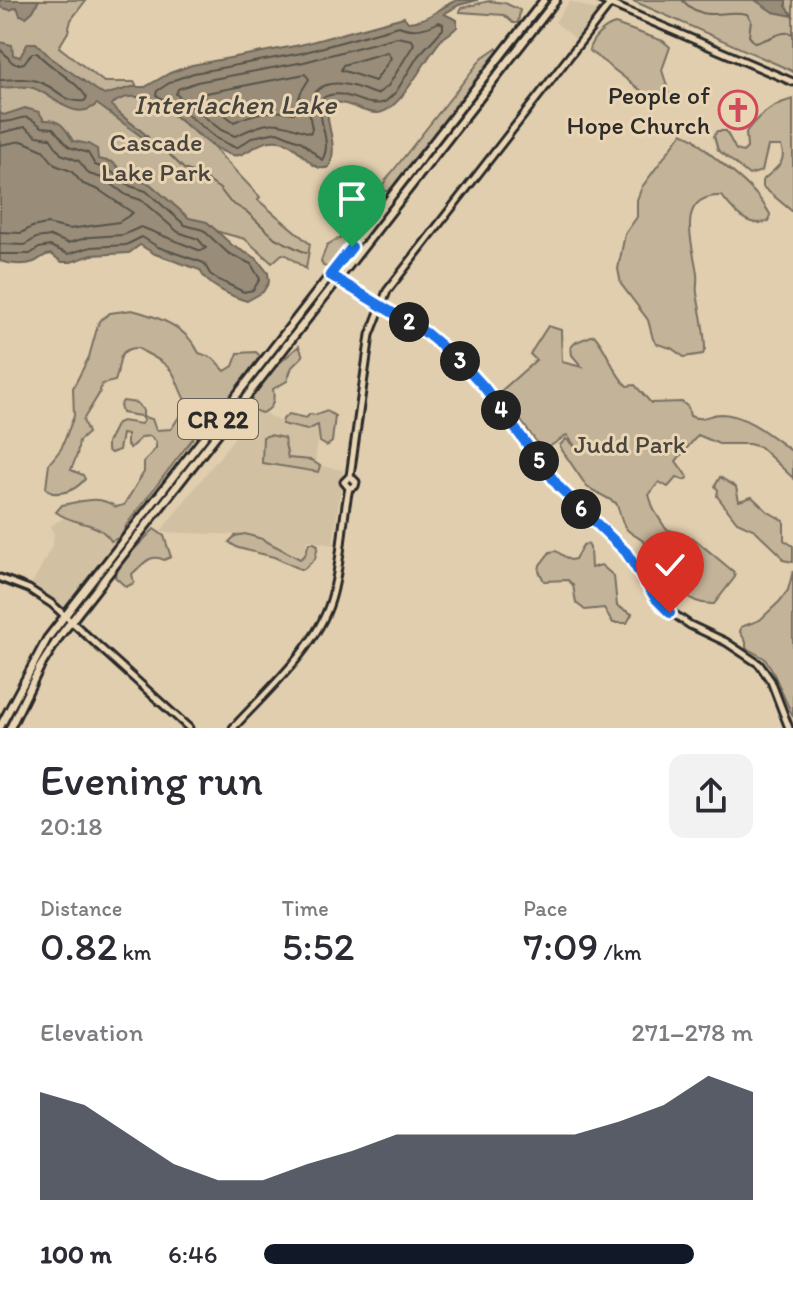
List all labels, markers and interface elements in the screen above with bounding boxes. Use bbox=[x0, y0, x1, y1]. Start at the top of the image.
place label: People of Hope Church bbox=[566, 79, 710, 141]
water label: Interlachen Lake bbox=[134, 87, 338, 121]
church icon: People of Hope Church bbox=[717, 89, 759, 131]
park label: Cascade Lake Park bbox=[101, 126, 212, 188]
pin bbox=[318, 165, 386, 247]
icon: arrive bbox=[330, 177, 374, 221]
pin: 2 bbox=[389, 302, 429, 342]
text: 2 bbox=[403, 308, 415, 335]
pin: 3 bbox=[440, 341, 480, 381]
text: 3 bbox=[454, 347, 466, 374]
pin: 4 bbox=[481, 390, 521, 430]
text: 4 bbox=[494, 396, 508, 423]
road number: CR 22 bbox=[178, 399, 258, 439]
park label: Judd Park bbox=[574, 428, 687, 460]
pin: 5 bbox=[519, 441, 559, 481]
text: 5 bbox=[533, 447, 545, 474]
pin: 6 bbox=[561, 489, 601, 529]
text: 6 bbox=[575, 495, 587, 522]
pin bbox=[636, 531, 704, 613]
icon: check bbox=[648, 543, 692, 587]
text: Evening run bbox=[40, 753, 263, 806]
button: share bbox=[669, 754, 753, 838]
text: 20:18 bbox=[40, 810, 102, 842]
text: Distance bbox=[40, 895, 122, 922]
text: Time bbox=[282, 895, 329, 922]
text: Pace bbox=[523, 895, 567, 922]
text: 0.82 bbox=[40, 922, 117, 970]
text: 5:52 bbox=[282, 922, 355, 970]
text: 7:09 bbox=[523, 922, 599, 970]
text: km bbox=[117, 939, 152, 966]
text: /km bbox=[599, 939, 642, 966]
text: Elevation bbox=[40, 1016, 143, 1048]
text: 271–278 m bbox=[631, 1016, 753, 1048]
text: 100 m bbox=[40, 1238, 112, 1270]
text: 6:46 bbox=[168, 1238, 218, 1270]

